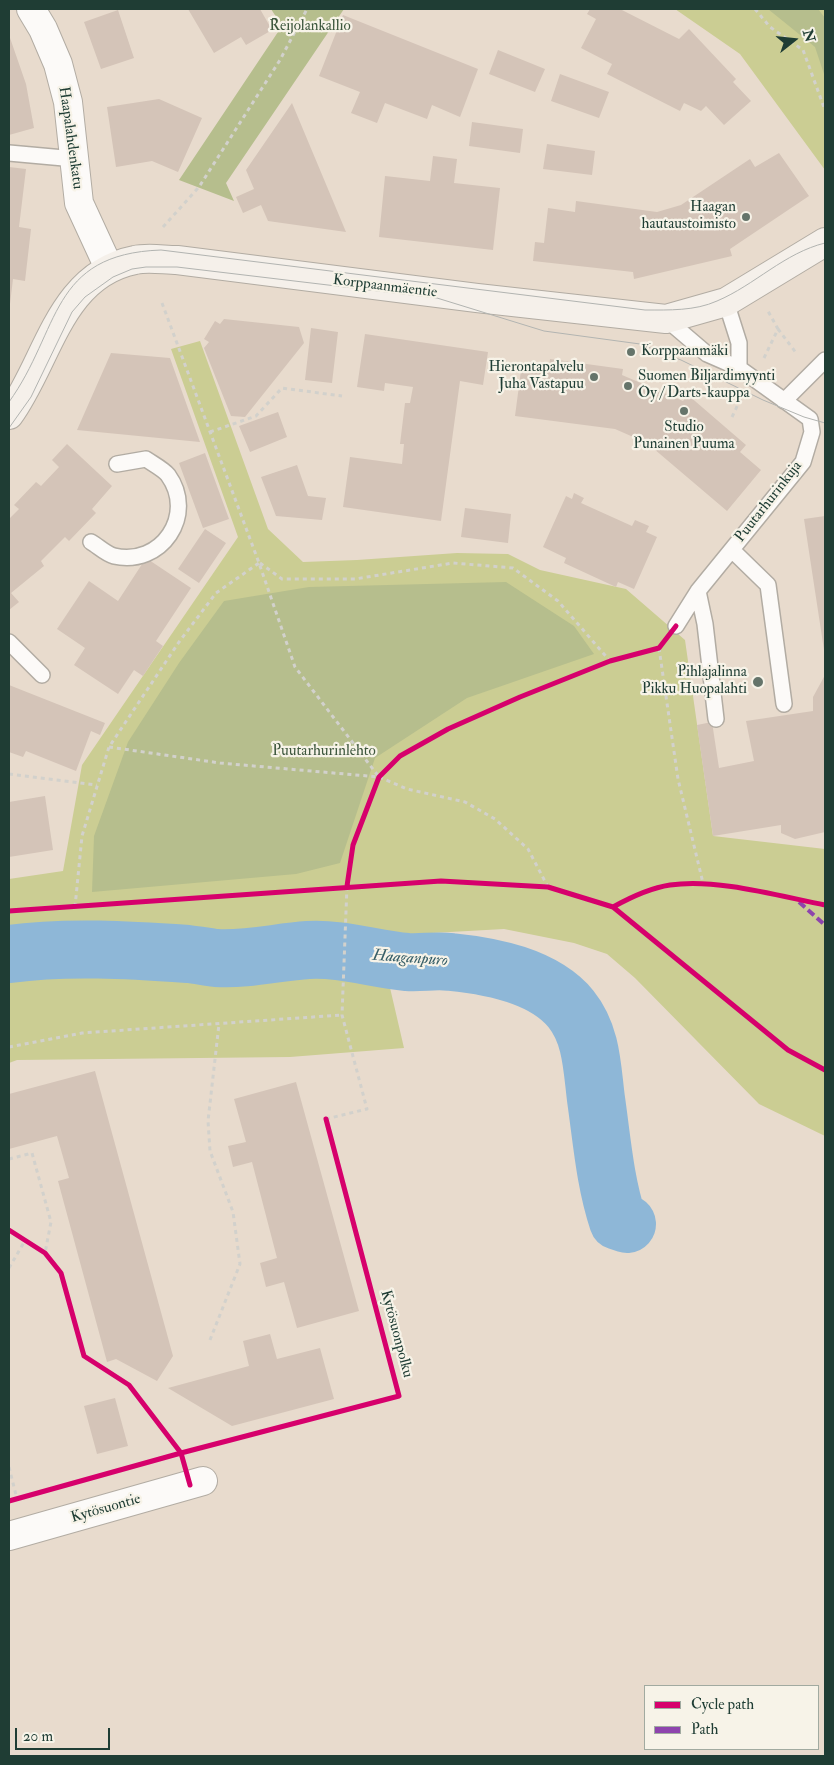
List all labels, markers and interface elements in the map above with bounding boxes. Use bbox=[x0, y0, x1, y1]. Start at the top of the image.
north arrow bbox=[769, 15, 819, 65]
park label: Reijolankallio bbox=[269, 18, 351, 36]
text: N bbox=[799, 27, 819, 44]
street label: Haapalahdenkatu bbox=[54, 86, 86, 190]
place label: Haagan hautaustoimisto bbox=[642, 199, 736, 234]
marker: Haagan hautaustoimisto bbox=[740, 211, 752, 223]
street label: Korppaanmäentie bbox=[332, 272, 438, 302]
place label: Korppaanmäki bbox=[641, 343, 728, 361]
marker: Korppaanmäki bbox=[625, 346, 637, 358]
place label: Hierontapalvelu Juha Vastapuu bbox=[488, 359, 584, 394]
place label: Suomen Biljardimyynti Oy / Darts-kauppa bbox=[638, 368, 775, 403]
marker: Hierontapalvelu Juha Vastapuu bbox=[588, 371, 600, 383]
marker: Suomen Biljardimyynti Oy / Darts-kauppa bbox=[622, 380, 634, 392]
marker: Studio Punainen Puuma bbox=[678, 405, 690, 417]
place label: Studio Punainen Puuma bbox=[633, 419, 735, 454]
street label: Puutarhurinkuja bbox=[732, 458, 806, 546]
place label: Pihlajalinna Pikku Huopalahti bbox=[642, 664, 747, 699]
marker: Pihlajalinna Pikku Huopalahti bbox=[751, 675, 765, 689]
park label: Puutarhurinlehto bbox=[272, 743, 376, 761]
water label: Haaganpuro bbox=[372, 947, 448, 971]
street label: Kytösuonpolku bbox=[376, 1288, 416, 1380]
street label: Kytösuontie bbox=[69, 1491, 143, 1527]
legend bbox=[644, 1685, 819, 1750]
text: Cycle path bbox=[691, 1695, 754, 1714]
scale bar bbox=[18, 1718, 112, 1750]
text: Path bbox=[691, 1720, 718, 1739]
text: 20 m bbox=[23, 1727, 53, 1746]

